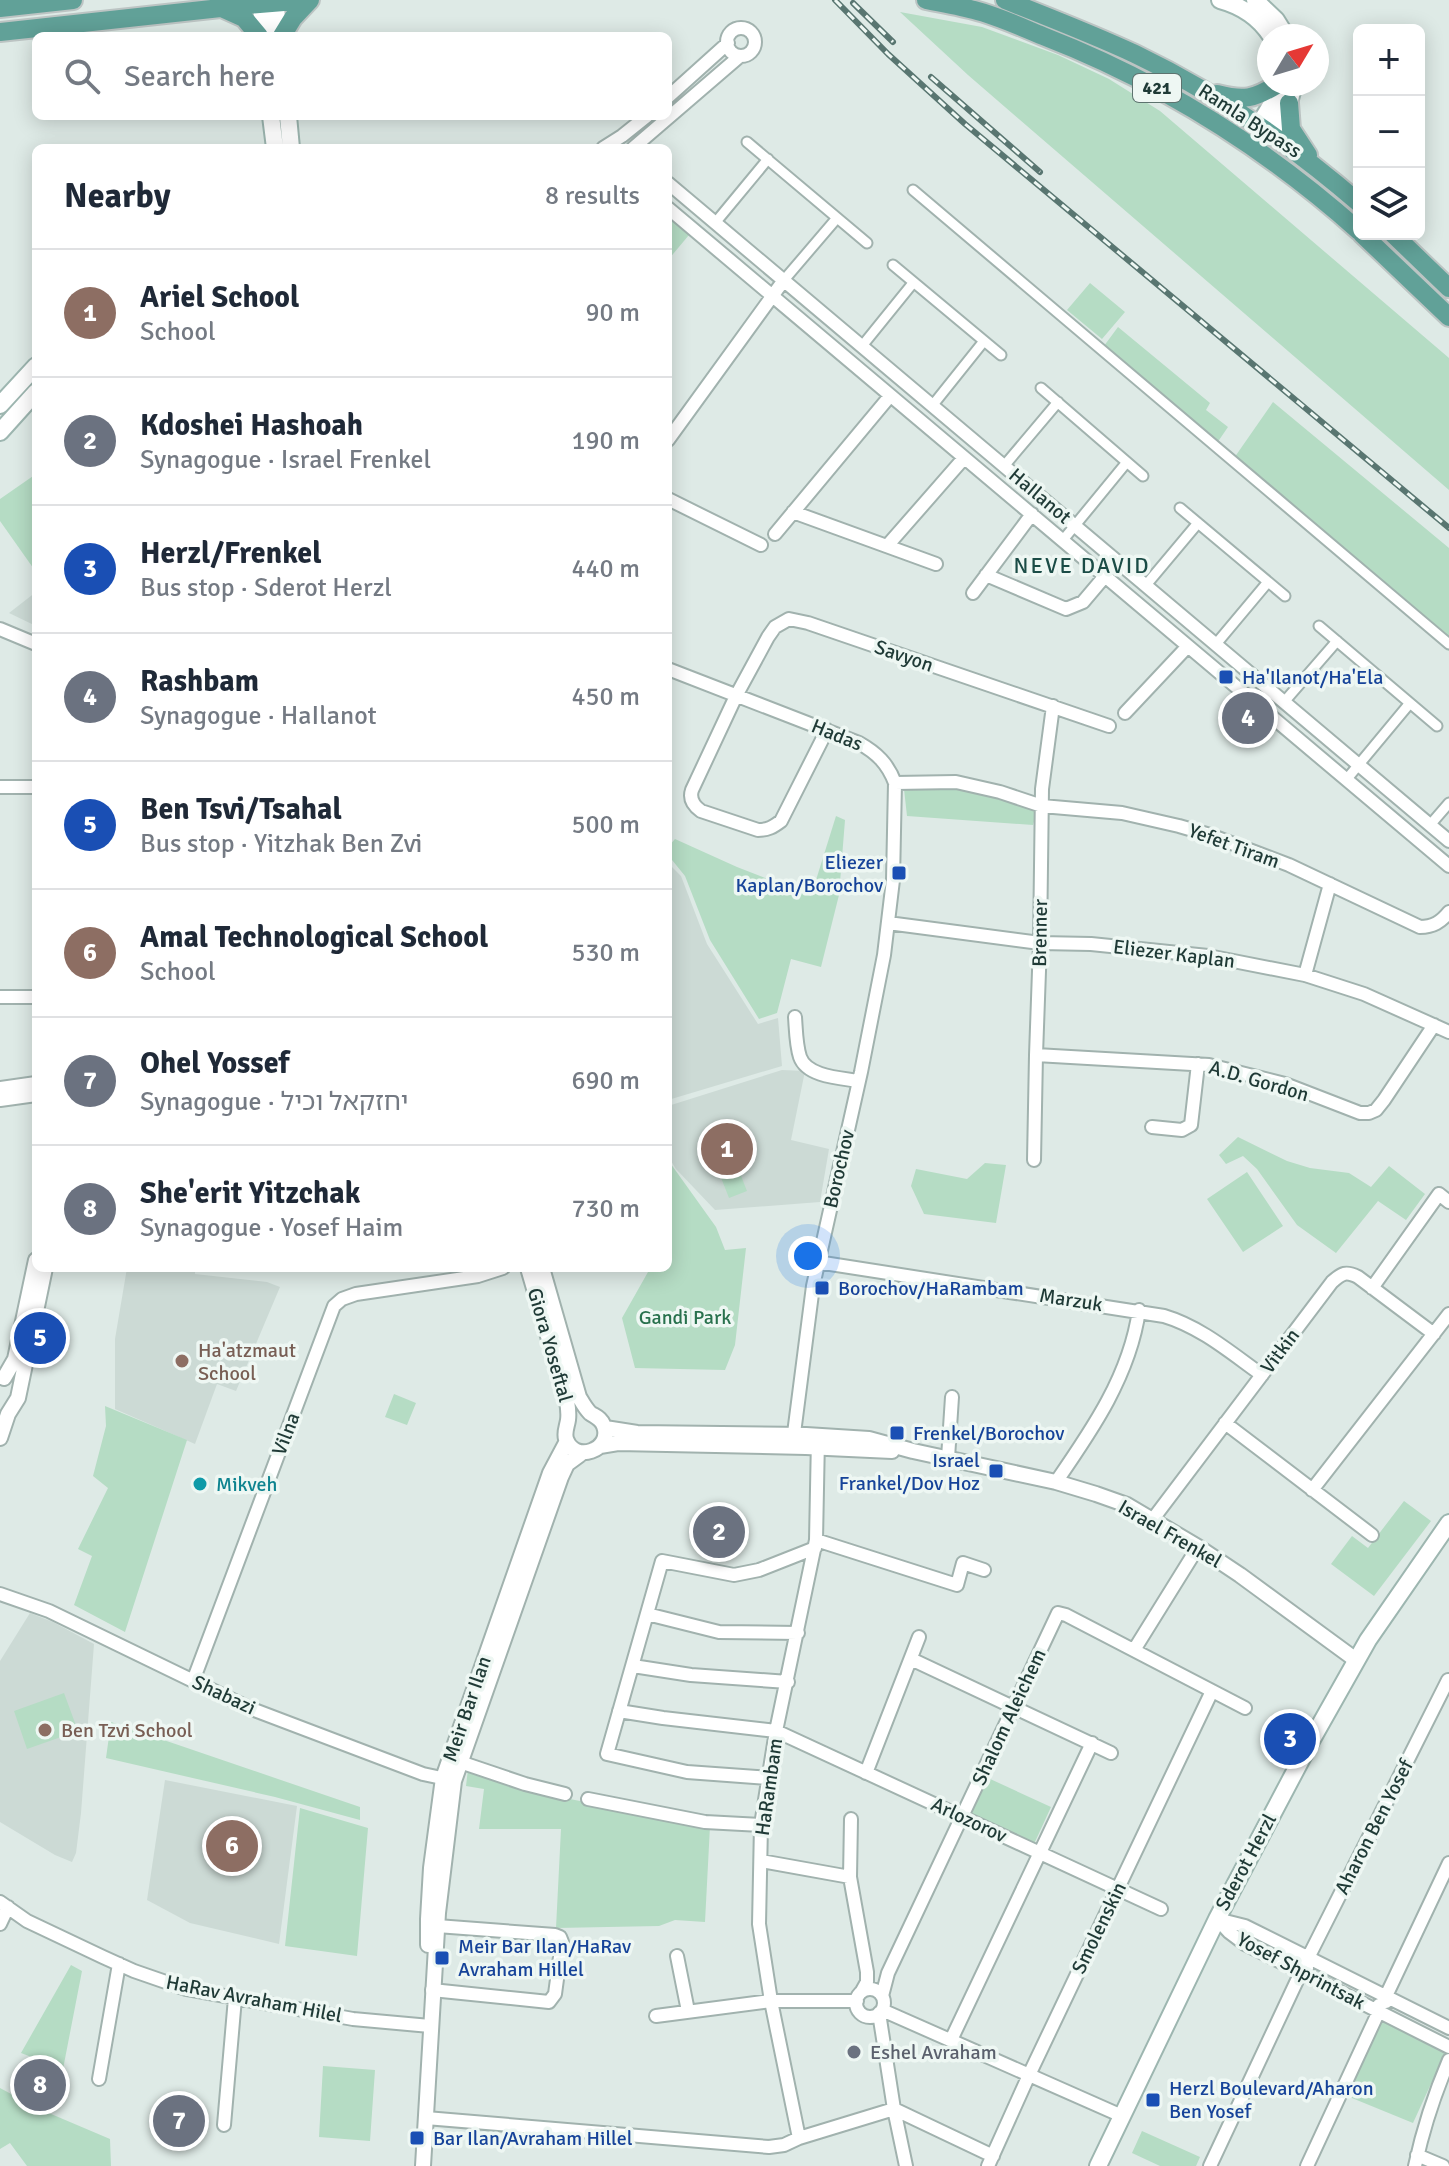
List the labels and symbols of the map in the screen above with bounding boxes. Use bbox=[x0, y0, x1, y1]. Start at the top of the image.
north arrow bbox=[1257, 24, 1329, 96]
road number: 421 bbox=[1133, 74, 1181, 102]
street label: Ramla Bypass bbox=[1194, 78, 1306, 164]
street label: HaIlanot bbox=[1004, 463, 1076, 529]
district label: NEVE DAVID bbox=[1014, 552, 1150, 579]
street label: Savyon bbox=[871, 634, 937, 678]
place label: Ha'Ilanot/Ha'Ela bbox=[1242, 665, 1383, 690]
marker: Ha'Ilanot/Ha'Ela bbox=[1217, 668, 1235, 686]
pin: 4 bbox=[1222, 688, 1274, 748]
street label: Hadas bbox=[808, 713, 867, 757]
street label: Yefet Tiram bbox=[1185, 818, 1283, 874]
place label: Eliezer Kaplan/Borochov bbox=[735, 850, 884, 898]
marker: Eliezer Kaplan/Borochov bbox=[890, 864, 908, 882]
street label: Brenner bbox=[1027, 898, 1053, 967]
street label: Eliezer Kaplan bbox=[1112, 934, 1236, 974]
street label: A.D. Gordon bbox=[1206, 1055, 1312, 1107]
pin: 1 bbox=[701, 1119, 753, 1179]
street label: Borochov bbox=[818, 1127, 860, 1211]
your location bbox=[788, 1236, 828, 1276]
place label: Borochov/HaRambam bbox=[838, 1276, 1024, 1301]
marker: Borochov/HaRambam bbox=[813, 1279, 831, 1297]
street label: Marzuk bbox=[1038, 1283, 1104, 1317]
street label: Giora Yoseftal bbox=[522, 1285, 578, 1405]
park label: Gandi Park bbox=[639, 1305, 731, 1330]
pin: 5 bbox=[14, 1308, 66, 1368]
street label: Vitkin bbox=[1255, 1323, 1305, 1379]
place label: Ha'atzmaut School bbox=[198, 1338, 296, 1386]
marker: Ha'atzmaut School bbox=[173, 1352, 191, 1370]
street label: Vilna bbox=[266, 1409, 306, 1459]
place label: Frenkel/Borochov bbox=[913, 1421, 1064, 1446]
marker: Frenkel/Borochov bbox=[888, 1424, 906, 1442]
place label: Israel Frankel/Dov Hoz bbox=[839, 1448, 980, 1496]
marker: Israel Frankel/Dov Hoz bbox=[987, 1462, 1005, 1480]
place label: Mikveh bbox=[216, 1472, 277, 1497]
marker: Mikveh bbox=[191, 1475, 209, 1493]
street label: Israel Frenkel bbox=[1114, 1494, 1226, 1574]
pin: 2 bbox=[693, 1502, 745, 1562]
street label: Shalom Aleichem bbox=[966, 1645, 1052, 1789]
street label: Meir Bar Ilan bbox=[437, 1653, 497, 1765]
street label: Shabazi bbox=[188, 1669, 260, 1721]
pin: 3 bbox=[1264, 1709, 1316, 1769]
place label: Ben Tzvi School bbox=[61, 1718, 193, 1743]
marker: Ben Tzvi School bbox=[36, 1721, 54, 1739]
street label: HaRambam bbox=[750, 1737, 788, 1837]
street label: Aharon Ben Yosef bbox=[1329, 1754, 1419, 1899]
street label: Arlozorov bbox=[927, 1792, 1011, 1848]
street label: Sderot Herzl bbox=[1210, 1809, 1282, 1915]
pin: 6 bbox=[206, 1816, 258, 1876]
street label: Smolenskin bbox=[1066, 1878, 1132, 1978]
street label: Yosef Shprintsak bbox=[1233, 1927, 1369, 2015]
place label: Meir Bar Ilan/HaRav Avraham Hillel bbox=[458, 1934, 631, 1982]
marker: Meir Bar Ilan/HaRav Avraham Hillel bbox=[433, 1949, 451, 1967]
street label: HaRav Avraham Hilel bbox=[164, 1970, 344, 2028]
place label: Eshel Avraham bbox=[870, 2040, 997, 2065]
marker: Eshel Avraham bbox=[845, 2043, 863, 2061]
pin: 8 bbox=[14, 2055, 66, 2115]
place label: Herzl Boulevard/Aharon Ben Yosef bbox=[1169, 2076, 1374, 2124]
pin: 7 bbox=[153, 2091, 205, 2151]
marker: Herzl Boulevard/Aharon Ben Yosef bbox=[1144, 2091, 1162, 2109]
place label: Bar Ilan/Avraham Hillel bbox=[433, 2126, 633, 2151]
marker: Bar Ilan/Avraham Hillel bbox=[408, 2129, 426, 2147]

